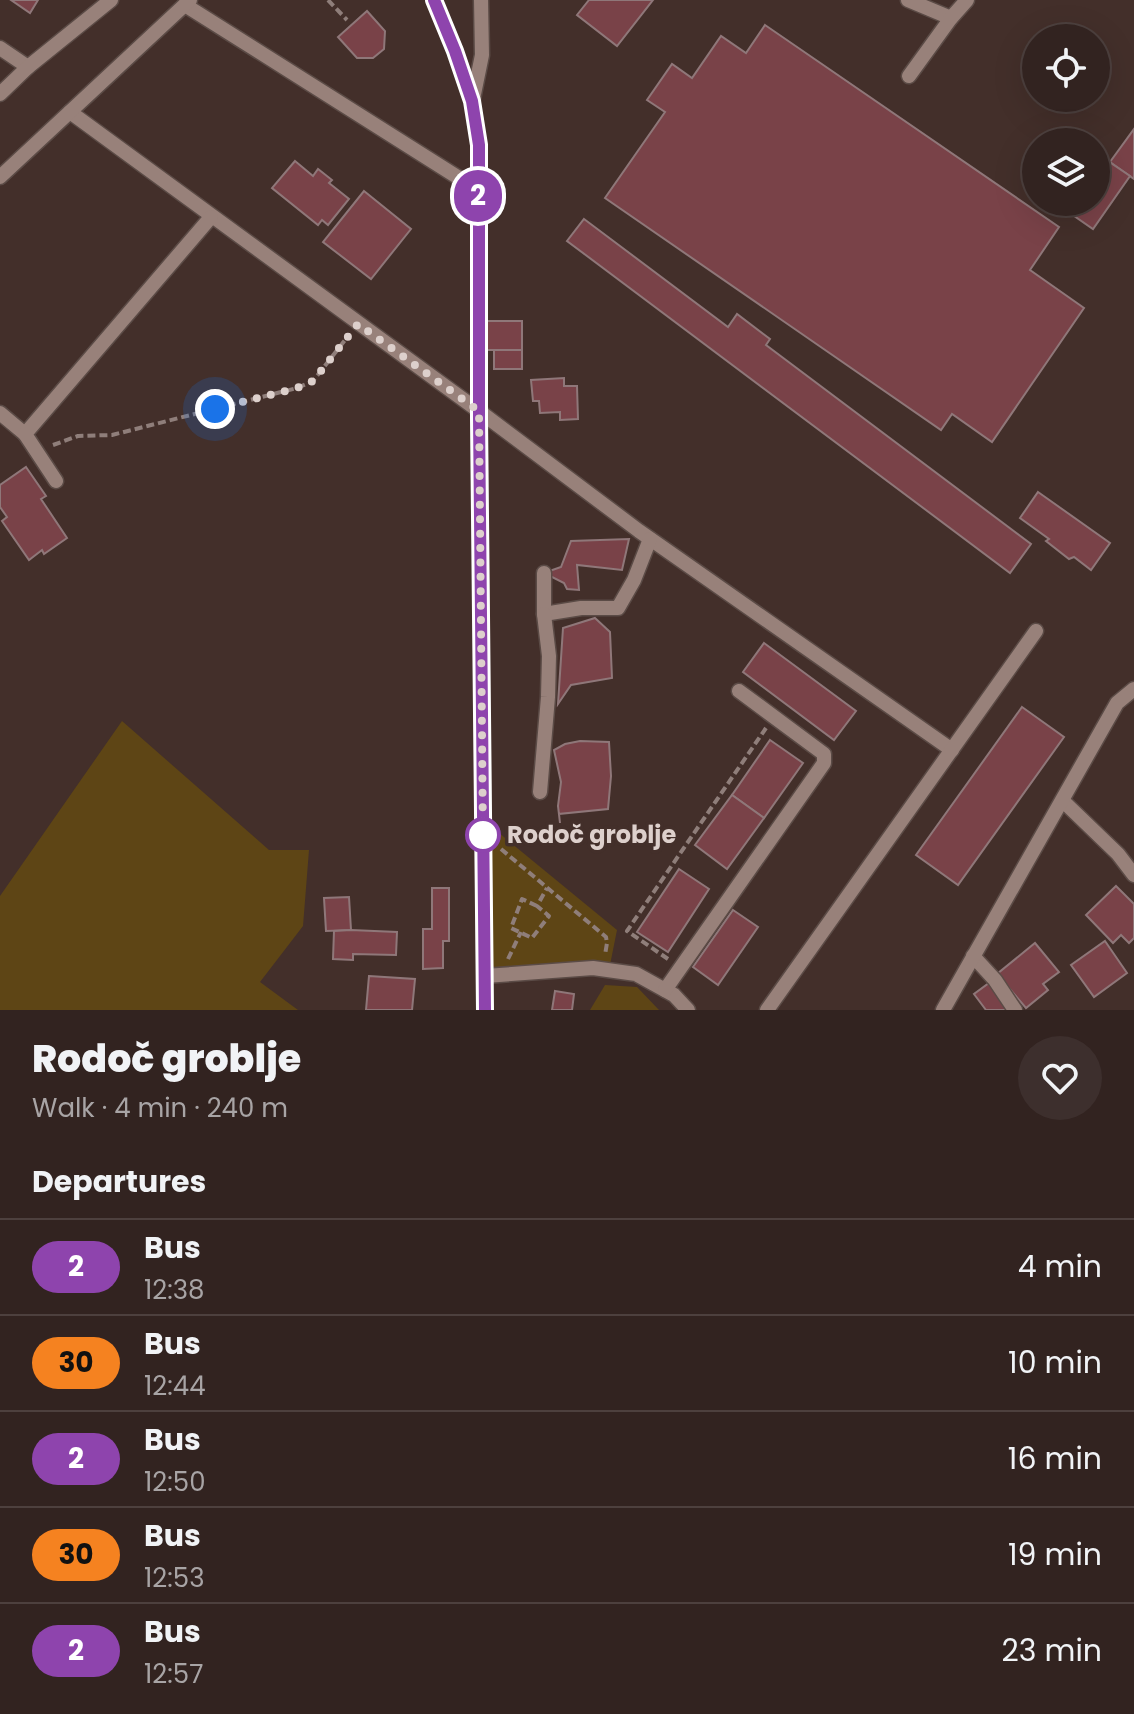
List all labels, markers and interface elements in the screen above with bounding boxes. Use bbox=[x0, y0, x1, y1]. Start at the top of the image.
map controls bbox=[1022, 24, 1110, 216]
button: locate bbox=[1022, 24, 1110, 112]
button: layers bbox=[1022, 128, 1110, 216]
line badge: 2 bbox=[452, 170, 504, 222]
text: 2 bbox=[470, 176, 486, 215]
your location bbox=[195, 389, 235, 429]
marker: Rodoč groblje bbox=[466, 818, 500, 852]
place label: Rodoč groblje bbox=[507, 818, 676, 851]
text: Rodoč groblje bbox=[32, 1032, 301, 1085]
button: heart bbox=[1018, 1036, 1102, 1120]
text: Walk · 4 min · 240 m bbox=[32, 1090, 288, 1126]
text: Departures bbox=[32, 1160, 206, 1203]
text: Bus bbox=[144, 1226, 201, 1269]
text: 4 min bbox=[1018, 1245, 1102, 1288]
text: 2 bbox=[68, 1247, 84, 1286]
text: 12:38 bbox=[144, 1272, 205, 1308]
text: Bus bbox=[144, 1322, 201, 1365]
text: 10 min bbox=[1008, 1341, 1102, 1384]
text: 30 bbox=[58, 1343, 94, 1382]
text: 12:44 bbox=[144, 1368, 206, 1404]
text: Bus bbox=[144, 1418, 201, 1461]
text: 16 min bbox=[1008, 1437, 1102, 1480]
text: 2 bbox=[68, 1439, 84, 1478]
text: 12:50 bbox=[144, 1464, 205, 1500]
text: Bus bbox=[144, 1514, 201, 1557]
text: 19 min bbox=[1008, 1533, 1102, 1576]
text: 30 bbox=[58, 1535, 94, 1574]
text: 12:53 bbox=[144, 1560, 204, 1596]
text: Bus bbox=[144, 1610, 201, 1653]
text: 23 min bbox=[1002, 1629, 1102, 1672]
text: 2 bbox=[68, 1631, 84, 1670]
text: 12:57 bbox=[144, 1656, 203, 1692]

